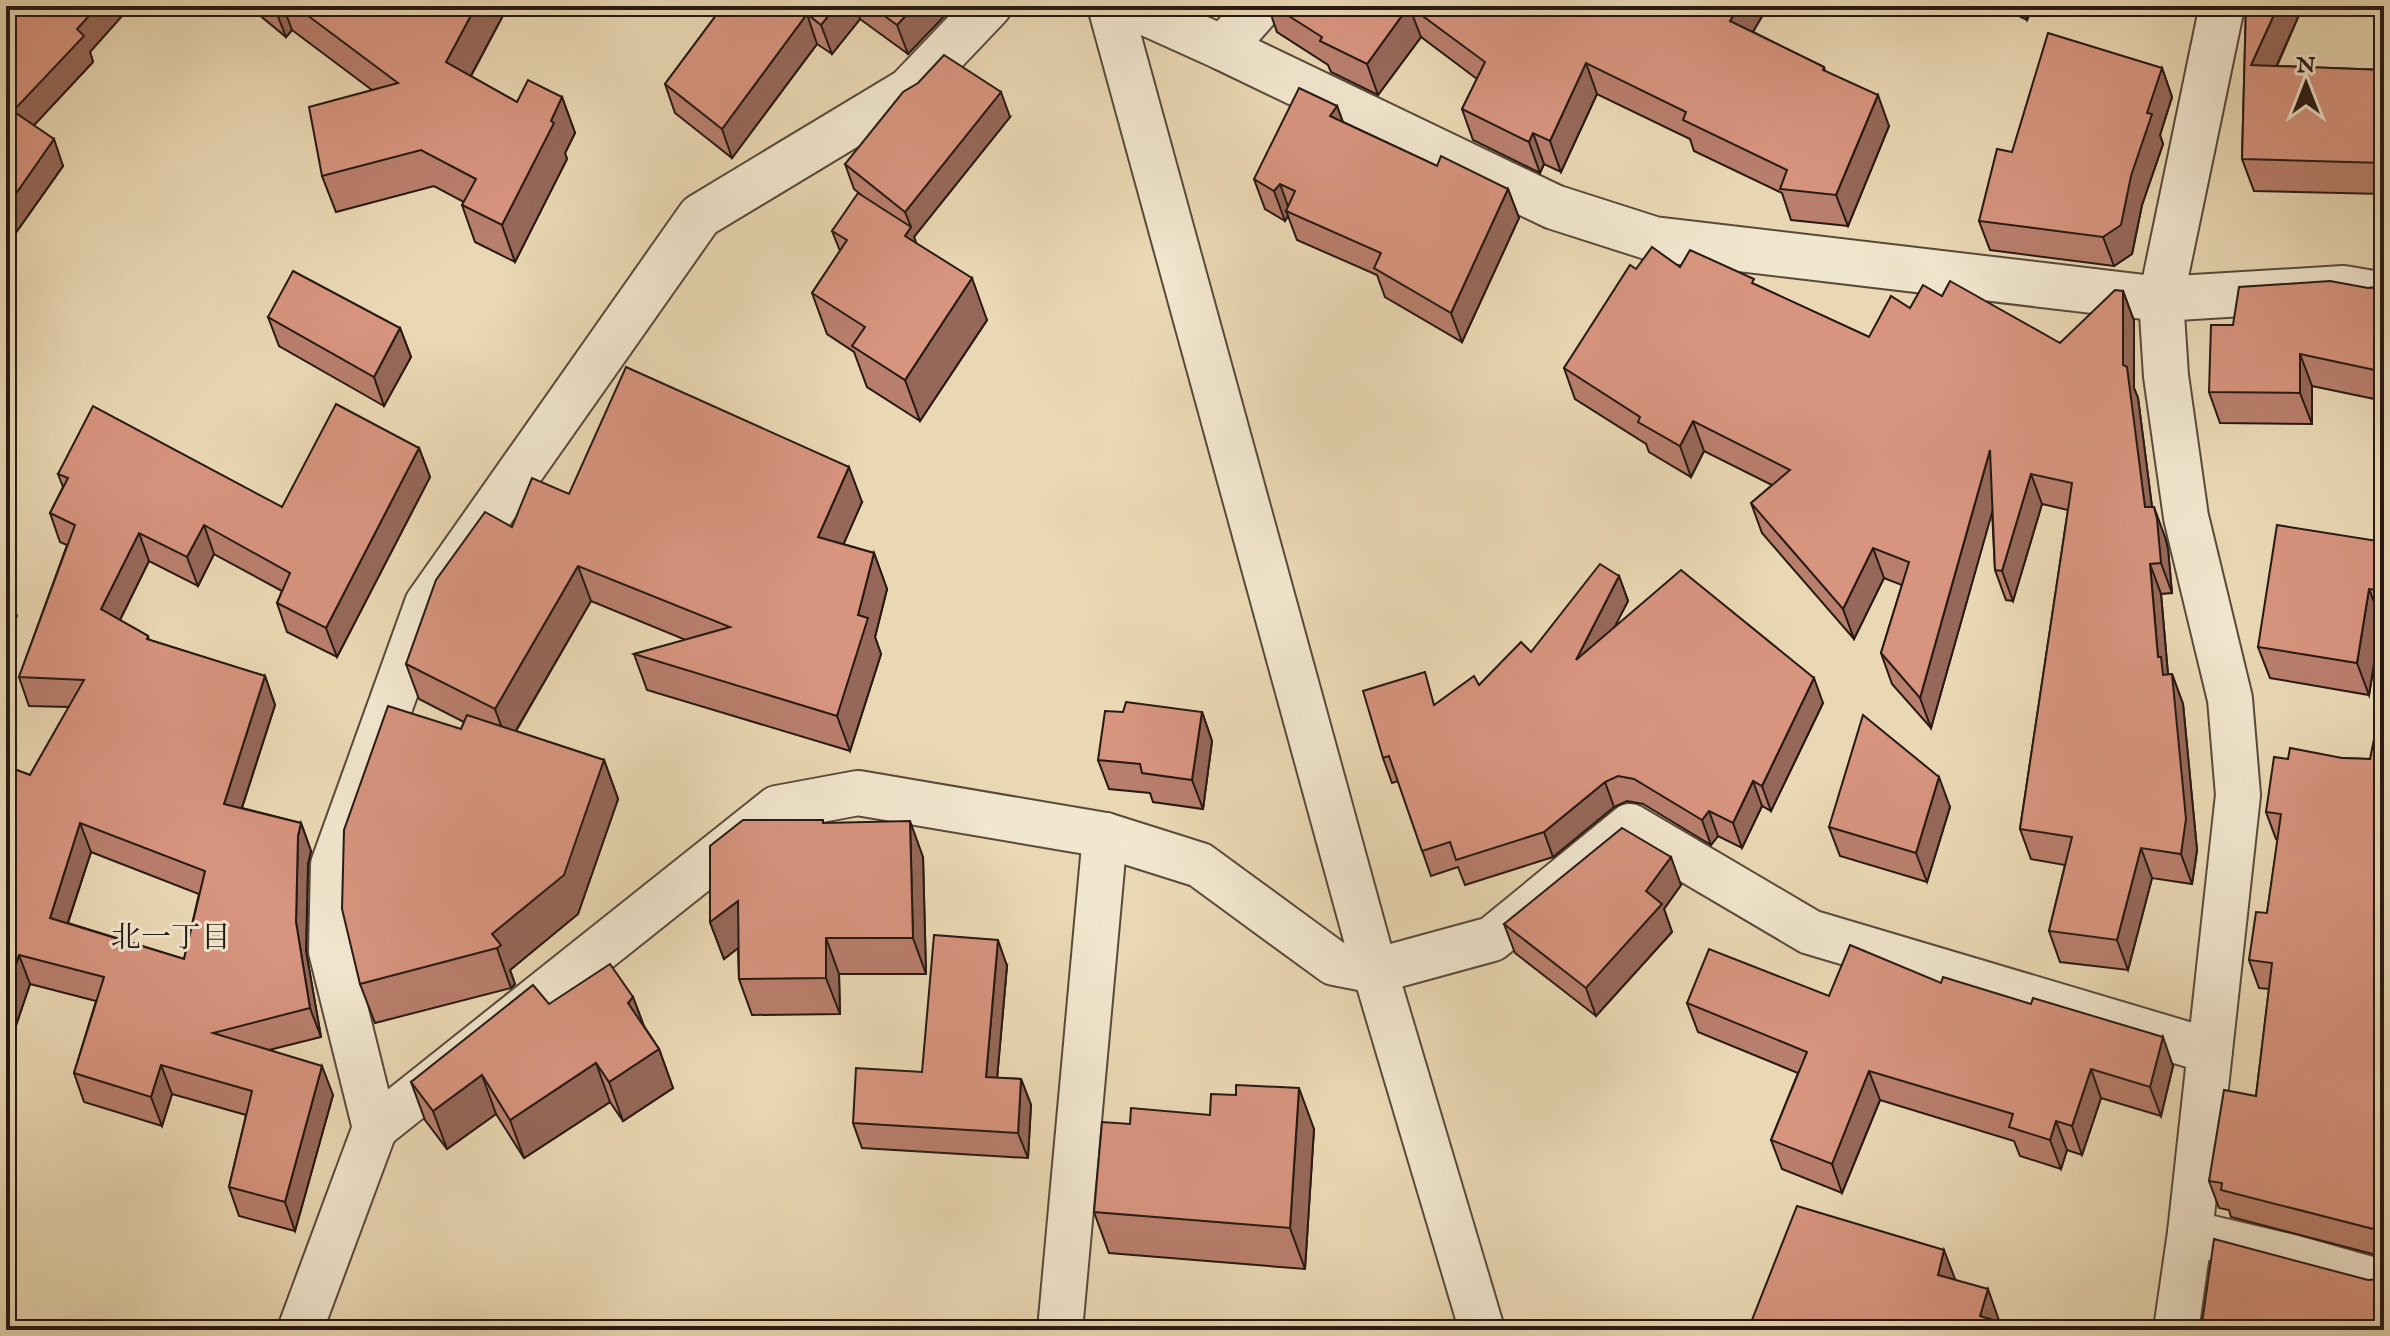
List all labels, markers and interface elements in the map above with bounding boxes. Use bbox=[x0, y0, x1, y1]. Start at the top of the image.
north arrow bbox=[2266, 44, 2346, 124]
text: N bbox=[2295, 52, 2316, 80]
district label: 北一丁目 bbox=[111, 920, 231, 958]

